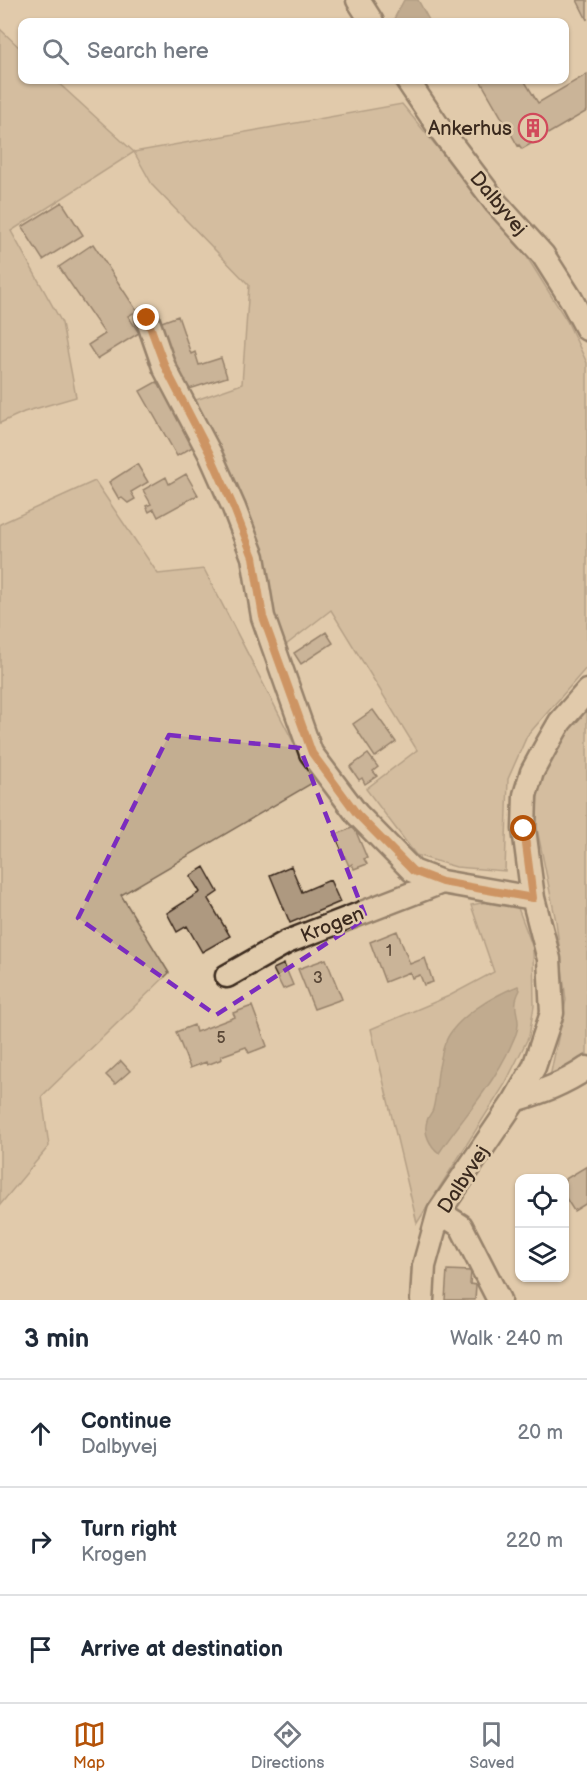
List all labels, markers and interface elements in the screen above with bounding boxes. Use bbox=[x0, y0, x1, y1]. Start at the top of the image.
search box bbox=[18, 18, 569, 84]
icon: search bbox=[39, 35, 72, 68]
text: Search here bbox=[87, 38, 209, 65]
building icon: Ankerhus bbox=[517, 112, 549, 144]
place label: Ankerhus bbox=[428, 117, 512, 141]
street label: Dalbyvej bbox=[465, 167, 532, 241]
route end bbox=[133, 304, 159, 330]
route start bbox=[510, 815, 536, 841]
street label: Krogen bbox=[297, 901, 367, 948]
house number: 1 bbox=[386, 942, 392, 961]
house number: 3 bbox=[313, 969, 323, 988]
house number: 5 bbox=[216, 1029, 226, 1048]
street label: Dalbyvej bbox=[433, 1141, 495, 1218]
map controls bbox=[515, 1174, 569, 1282]
button: locate bbox=[515, 1174, 569, 1228]
button: layers bbox=[515, 1228, 569, 1282]
text: 3 min bbox=[24, 1324, 89, 1355]
text: Walk · 240 m bbox=[450, 1327, 563, 1351]
text: Continue bbox=[81, 1408, 171, 1435]
icon: ahead bbox=[24, 1417, 57, 1450]
text: 20 m bbox=[518, 1421, 563, 1445]
text: Dalbyvej bbox=[81, 1435, 157, 1459]
text: Turn right bbox=[81, 1516, 177, 1543]
icon: right bbox=[24, 1525, 57, 1558]
text: 220 m bbox=[506, 1529, 563, 1553]
text: Krogen bbox=[81, 1543, 147, 1567]
icon: arrive bbox=[24, 1633, 57, 1666]
text: Arrive at destination bbox=[81, 1636, 283, 1663]
tab: Map bbox=[73, 1718, 106, 1773]
tab: Directions bbox=[251, 1718, 324, 1773]
tab: Saved bbox=[469, 1718, 514, 1773]

